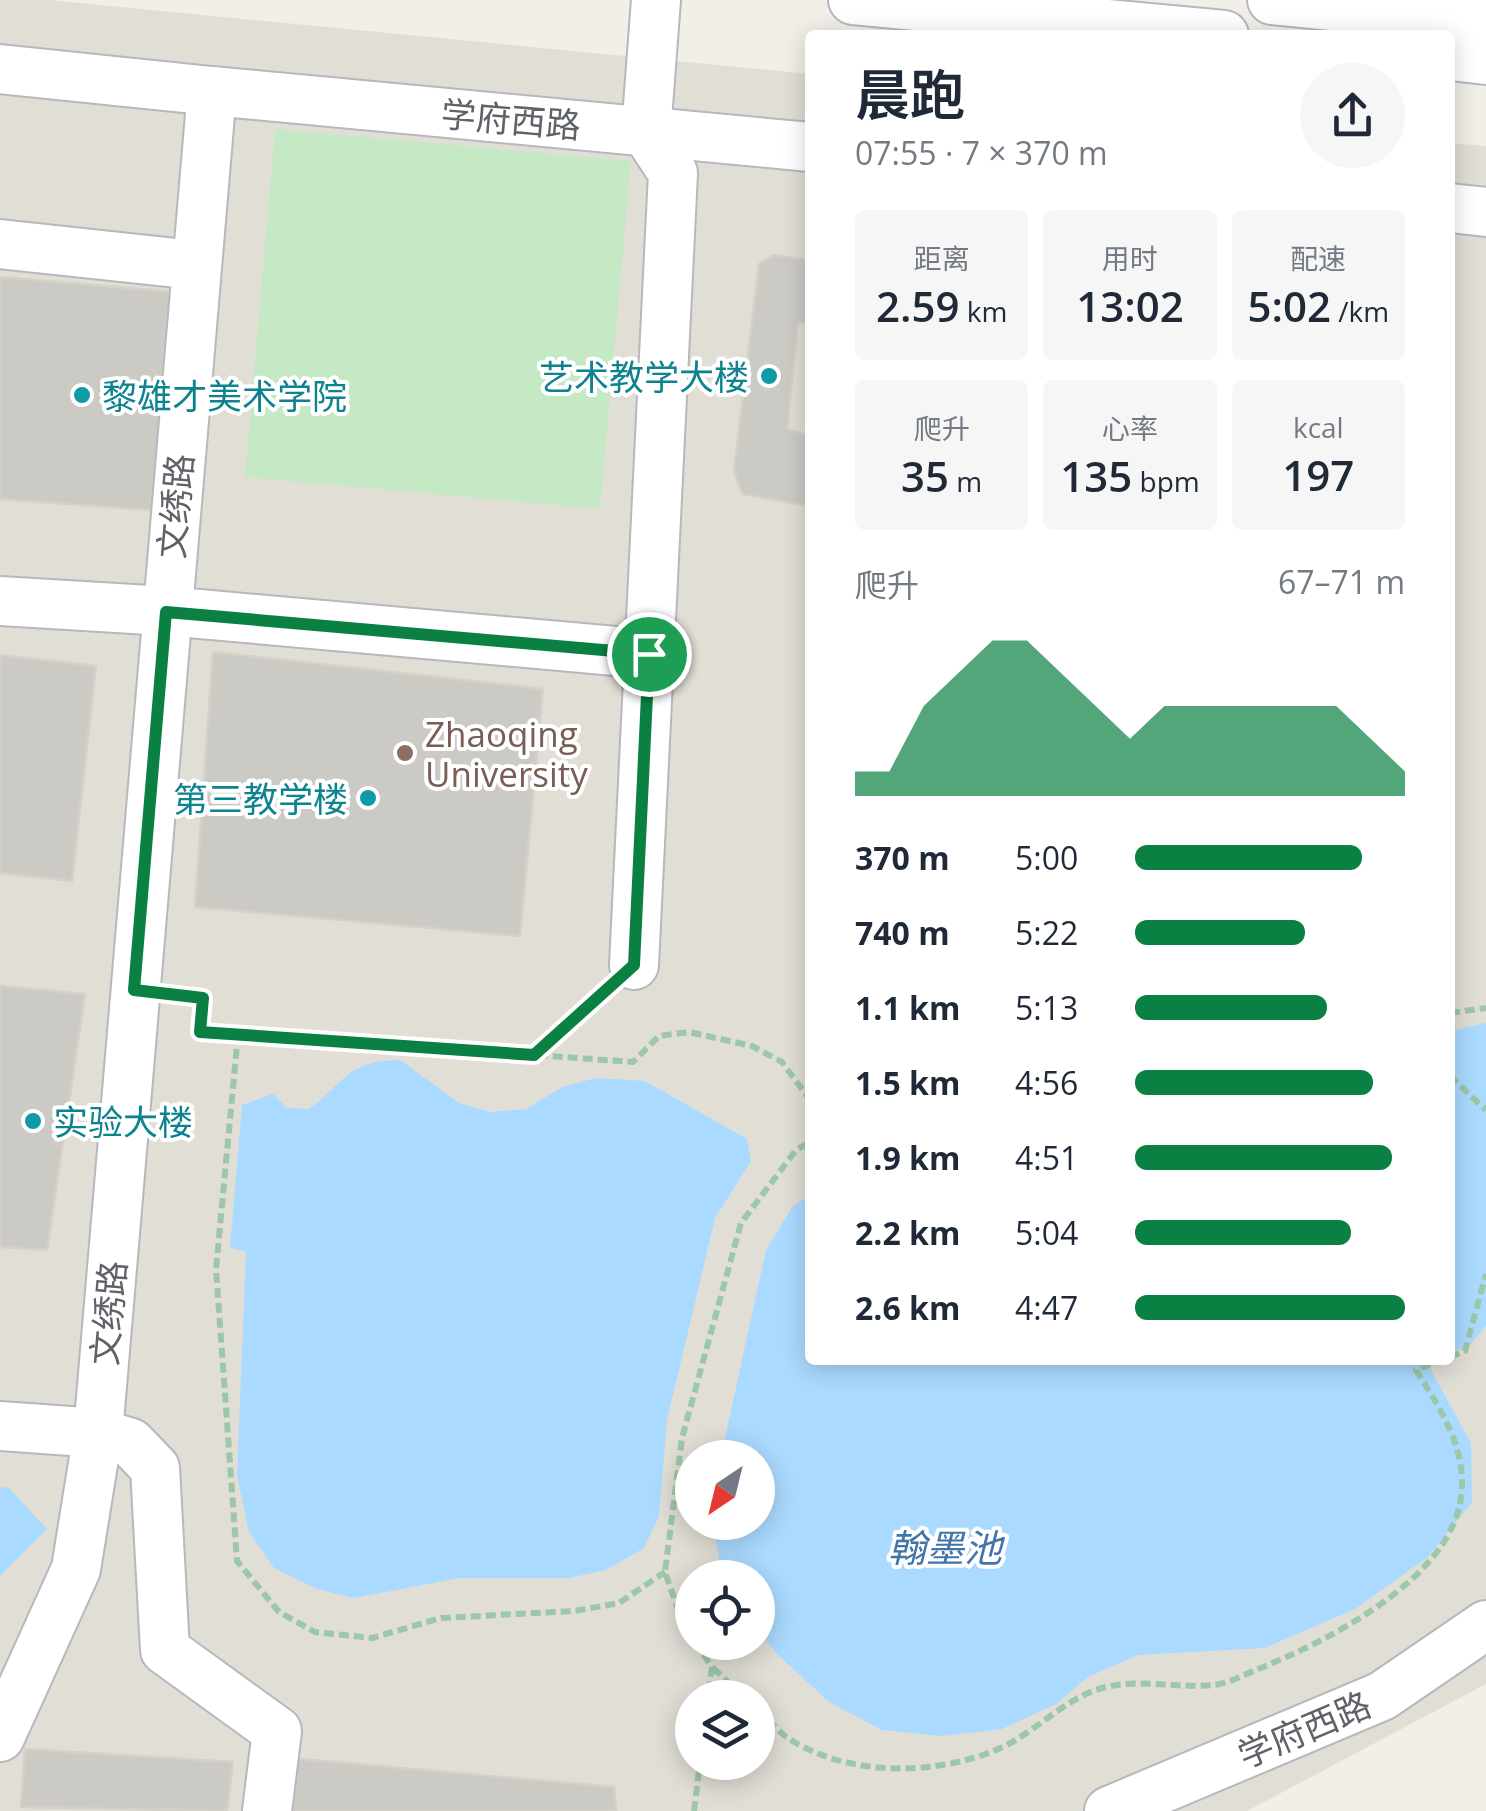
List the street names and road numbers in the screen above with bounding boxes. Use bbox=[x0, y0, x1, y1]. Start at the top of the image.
street label: 学府西路 bbox=[439, 89, 583, 149]
street label: 文绣路 bbox=[147, 452, 203, 560]
street label: 文绣路 bbox=[80, 1259, 136, 1367]
street label: 学府西路 bbox=[1230, 1680, 1378, 1778]

